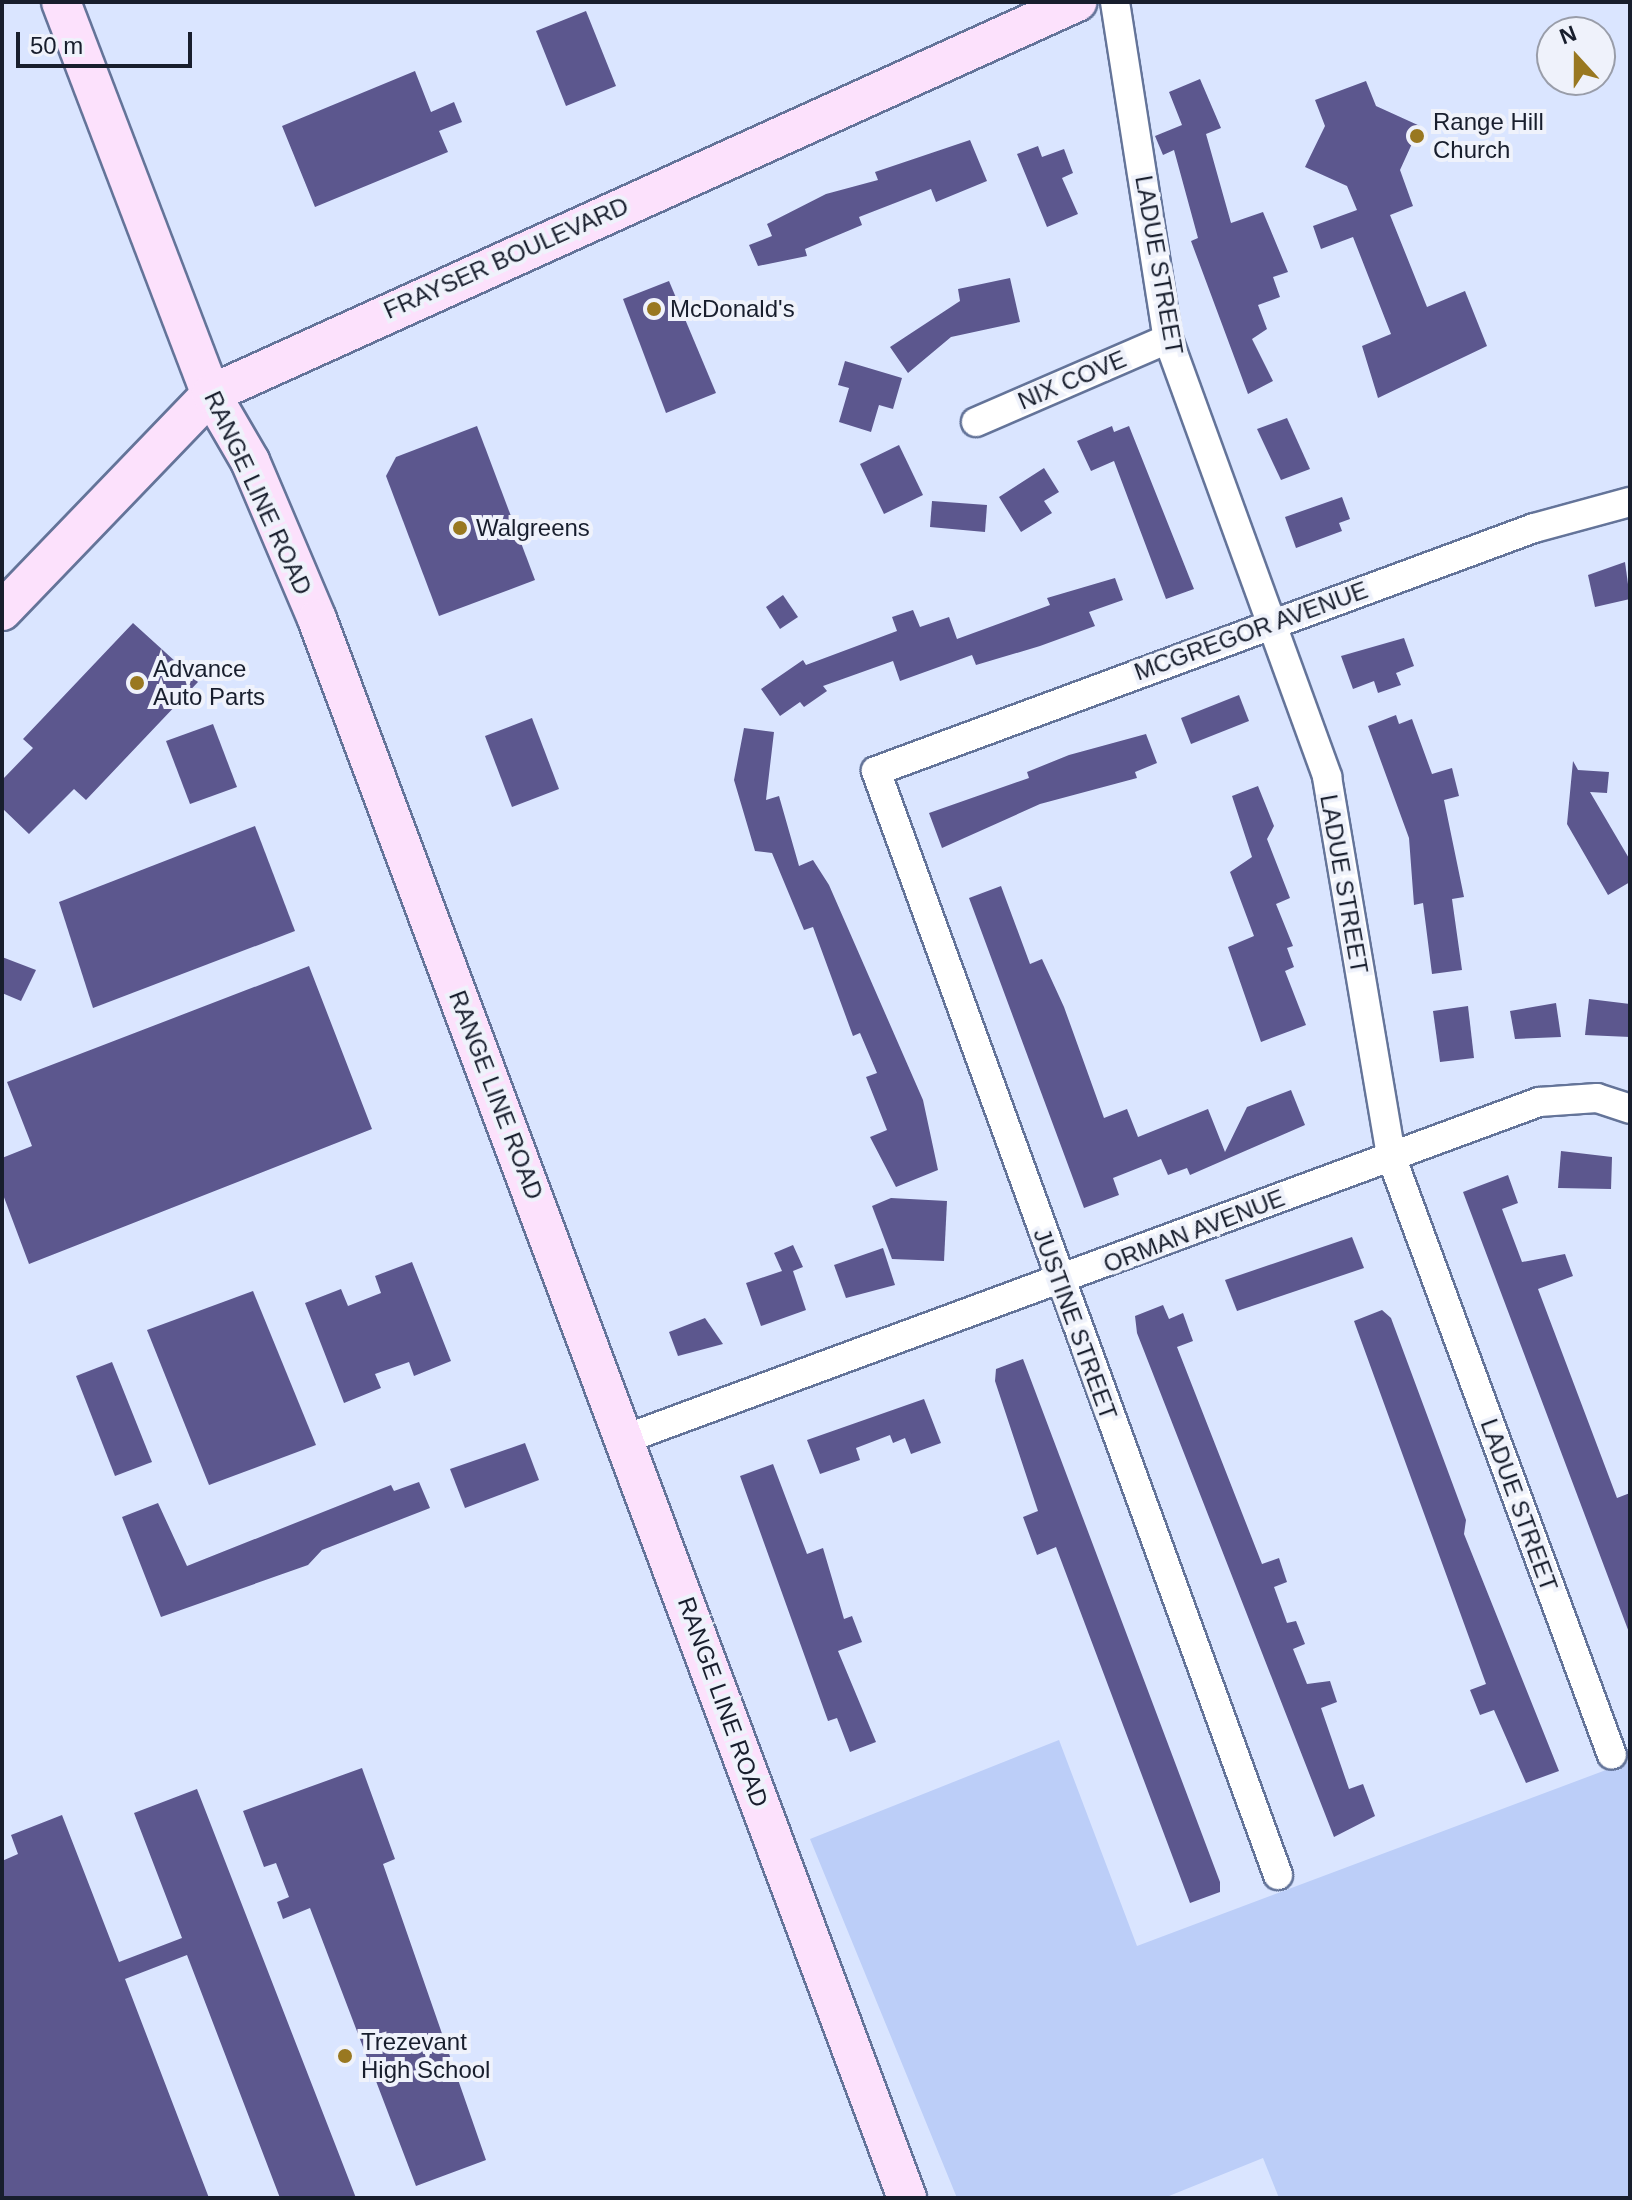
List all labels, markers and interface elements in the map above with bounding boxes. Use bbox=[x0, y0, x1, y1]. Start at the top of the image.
scale bar bbox=[20, 16, 196, 66]
north arrow bbox=[1536, 16, 1616, 96]
text: N bbox=[1556, 20, 1580, 50]
text: 50 m bbox=[30, 32, 83, 59]
place label: Range Hill Church bbox=[1433, 108, 1544, 164]
marker: Range Hill Church bbox=[1408, 127, 1426, 145]
street label: LADUE STREET bbox=[1129, 173, 1189, 357]
street label: FRAYSER BOULEVARD bbox=[379, 191, 633, 325]
place label: McDonald's bbox=[670, 295, 795, 323]
marker: McDonald's bbox=[645, 300, 663, 318]
street label: NIX COVE bbox=[1014, 344, 1130, 416]
street label: RANGE LINE ROAD bbox=[198, 387, 318, 599]
place label: Walgreens bbox=[476, 514, 590, 542]
marker: Walgreens bbox=[451, 519, 469, 537]
street label: MCGREGOR AVENUE bbox=[1130, 575, 1372, 687]
place label: Advance Auto Parts bbox=[153, 655, 265, 711]
marker: Advance Auto Parts bbox=[128, 674, 146, 692]
street label: LADUE STREET bbox=[1314, 792, 1374, 976]
street label: RANGE LINE ROAD bbox=[443, 987, 549, 1203]
street label: ORMAN AVENUE bbox=[1099, 1183, 1289, 1279]
street label: JUSTINE STREET bbox=[1027, 1224, 1123, 1424]
street label: LADUE STREET bbox=[1474, 1415, 1564, 1595]
street label: RANGE LINE ROAD bbox=[672, 1593, 774, 1811]
place label: Trezevant High School bbox=[361, 2028, 490, 2084]
marker: Trezevant High School bbox=[336, 2047, 354, 2065]

